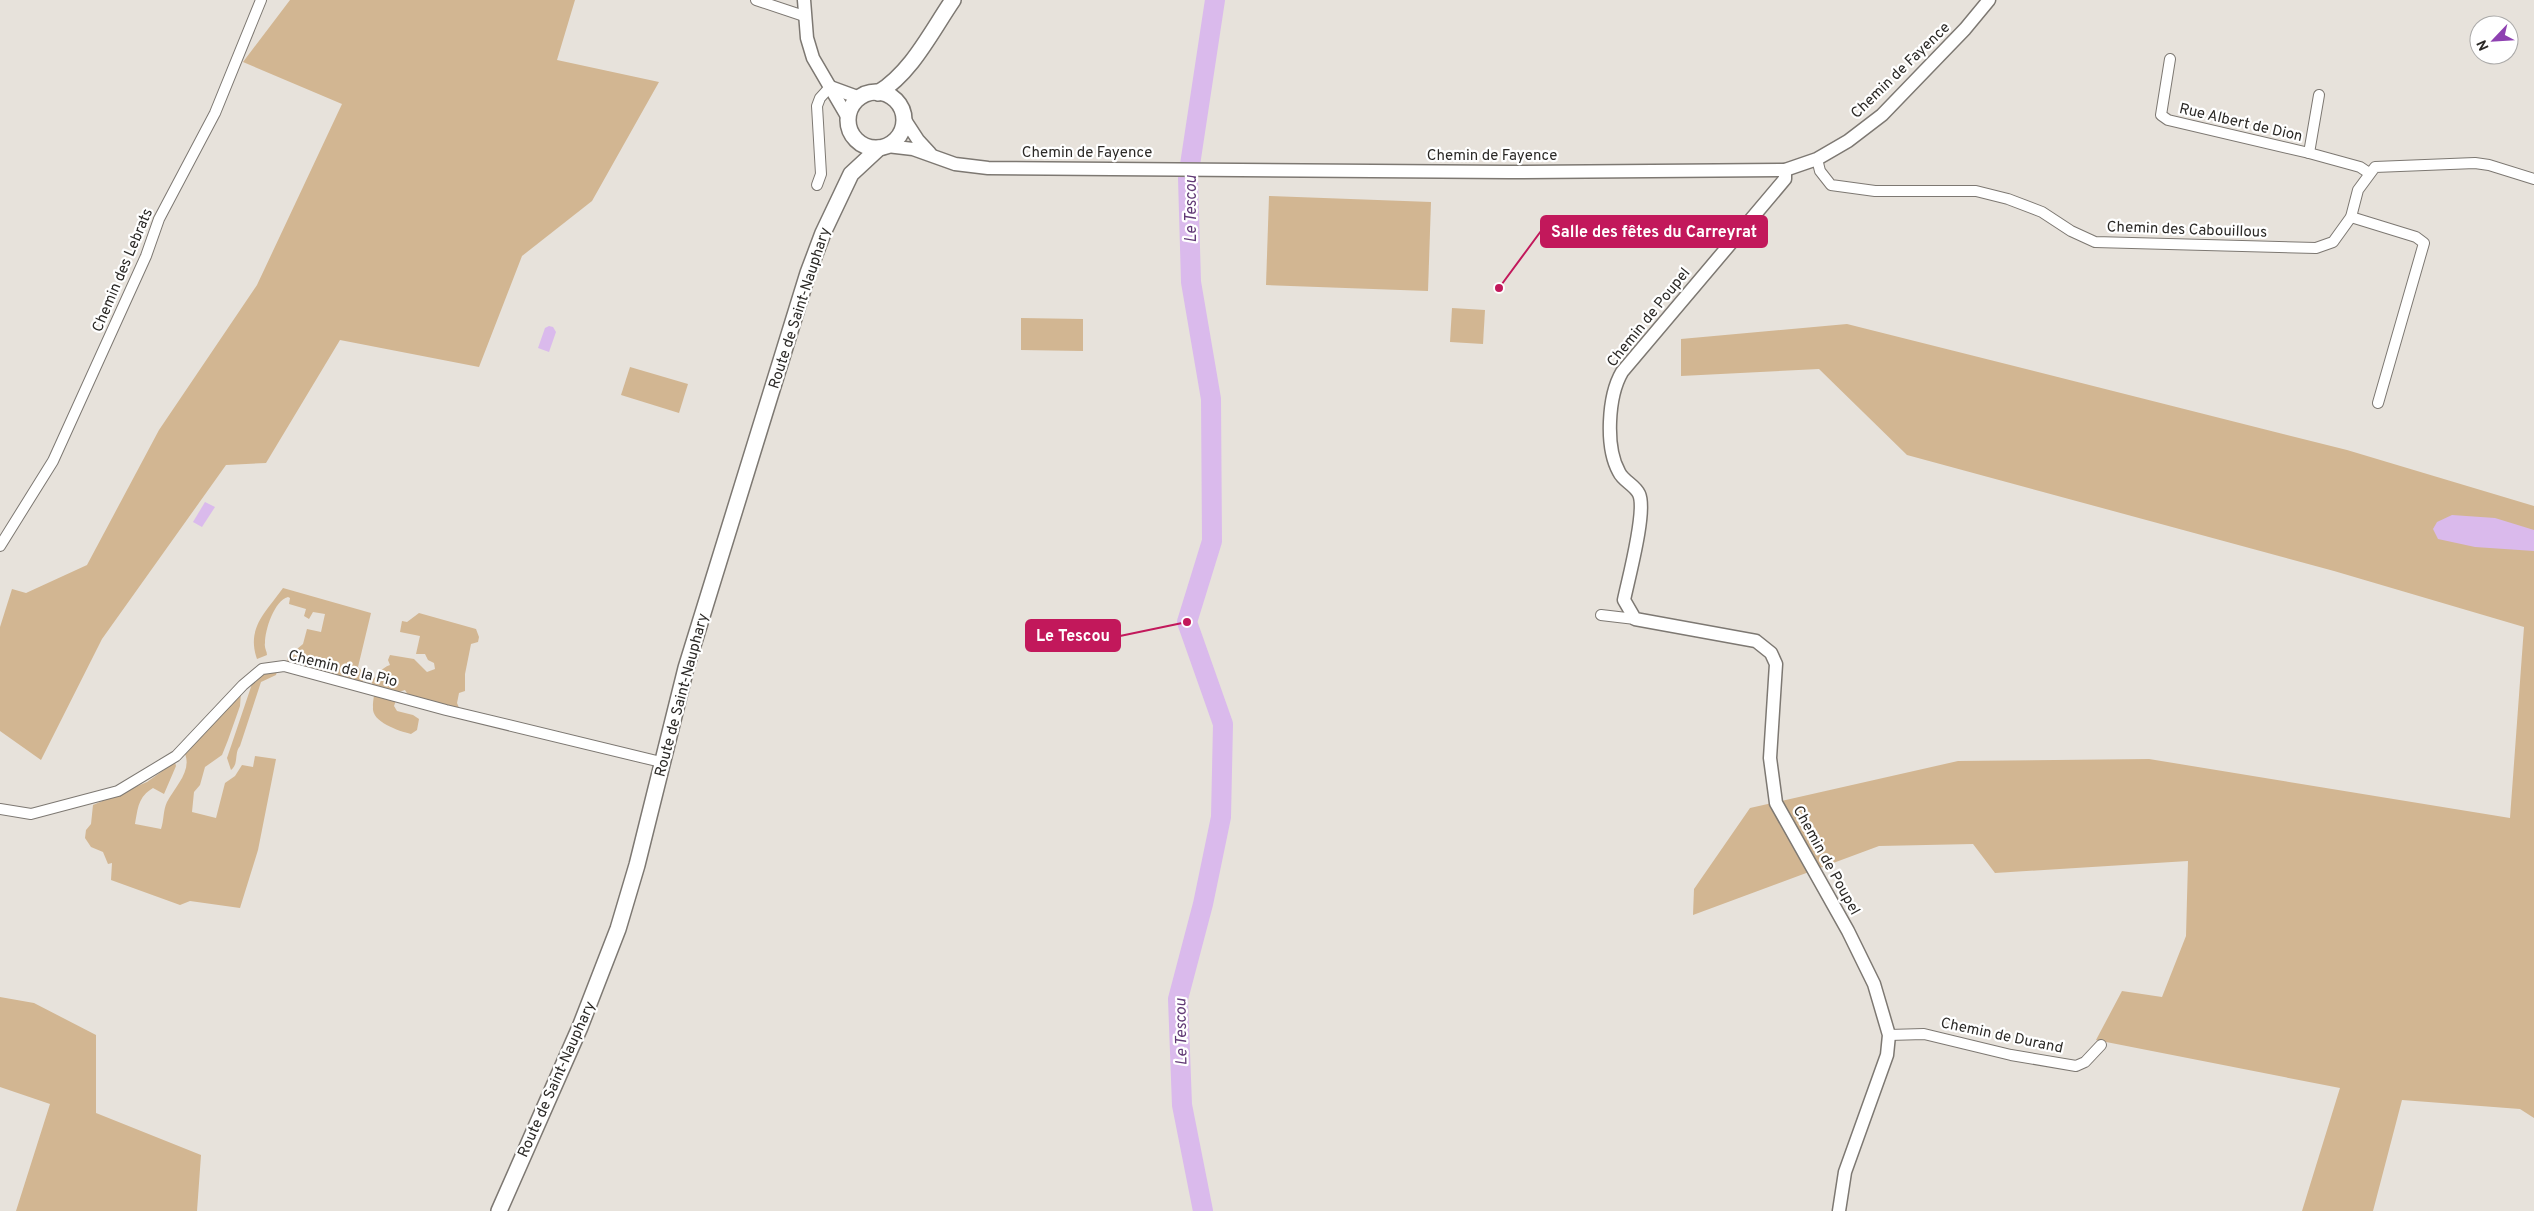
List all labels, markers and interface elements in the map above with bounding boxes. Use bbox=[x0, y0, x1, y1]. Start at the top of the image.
north arrow bbox=[2469, 15, 2519, 65]
street label: Chemin de Fayence bbox=[1847, 19, 1955, 123]
text: N bbox=[2474, 37, 2493, 53]
street label: Rue Albert de Dion bbox=[2177, 100, 2304, 147]
street label: Chemin de Fayence bbox=[1022, 144, 1152, 163]
street label: Chemin de Fayence bbox=[1427, 147, 1557, 166]
water label: Le Tescou bbox=[1182, 175, 1202, 243]
street label: Chemin des Lebrats bbox=[89, 206, 158, 335]
callout: Salle des fêtes du Carreyrat bbox=[1541, 216, 1767, 247]
street label: Chemin des Cabouillous bbox=[2106, 218, 2268, 243]
text: Salle des fêtes du Carreyrat bbox=[1551, 223, 1757, 243]
street label: Route de Saint-Nauphary bbox=[765, 225, 836, 392]
street label: Chemin de Poupel bbox=[1603, 264, 1695, 371]
street label: Route de Saint-Nauphary bbox=[651, 611, 713, 779]
callout: Le Tescou bbox=[1026, 620, 1120, 651]
text: Le Tescou bbox=[1036, 627, 1110, 647]
street label: Chemin de la Pio bbox=[286, 647, 399, 692]
street label: Chemin de Poupel bbox=[1788, 803, 1864, 919]
water label: Le Tescou bbox=[1171, 998, 1193, 1066]
street label: Route de Saint-Nauphary bbox=[514, 999, 600, 1161]
street label: Chemin de Durand bbox=[1939, 1014, 2065, 1059]

